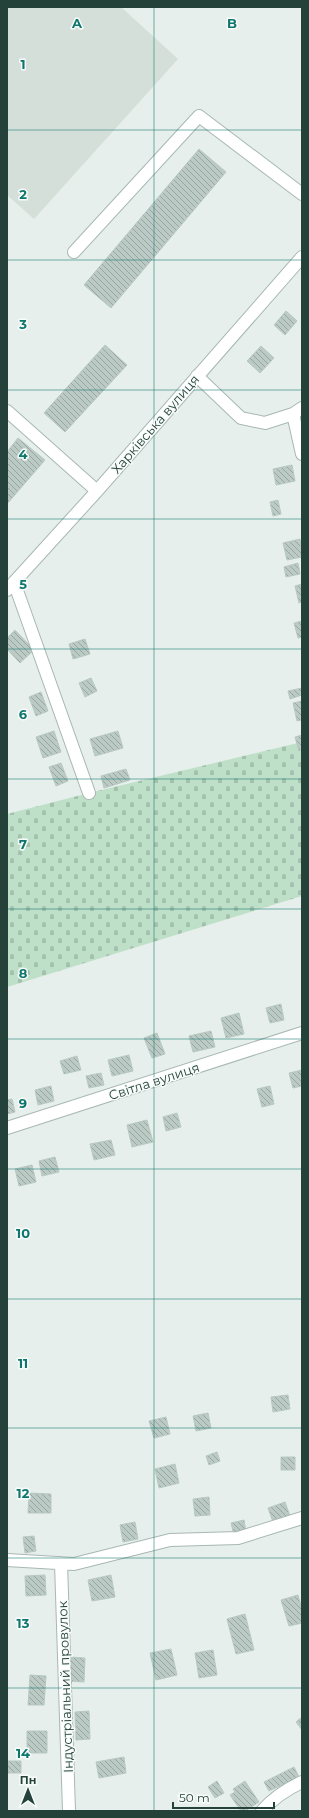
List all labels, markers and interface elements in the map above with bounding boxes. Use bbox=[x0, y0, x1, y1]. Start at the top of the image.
text: A bbox=[71, 15, 83, 31]
text: B bbox=[227, 15, 237, 31]
text: 1 bbox=[20, 56, 26, 72]
text: 2 bbox=[19, 186, 27, 202]
text: 3 bbox=[18, 316, 27, 332]
street label: Харківська вулиця bbox=[108, 371, 202, 477]
text: 4 bbox=[19, 446, 28, 462]
text: 5 bbox=[19, 576, 27, 592]
text: 6 bbox=[19, 706, 28, 722]
text: 7 bbox=[19, 836, 27, 852]
text: 8 bbox=[19, 965, 28, 981]
street label: Світла вулиця bbox=[107, 1059, 201, 1103]
text: 9 bbox=[19, 1095, 27, 1111]
text: 10 bbox=[16, 1225, 30, 1241]
text: 11 bbox=[18, 1355, 28, 1371]
text: 12 bbox=[17, 1485, 30, 1501]
street label: Індустріальний провулок bbox=[54, 1600, 76, 1773]
text: 13 bbox=[17, 1615, 30, 1631]
text: 14 bbox=[16, 1745, 30, 1761]
north arrow bbox=[8, 1770, 48, 1810]
text: Пн bbox=[20, 1773, 36, 1787]
scale bar bbox=[173, 1784, 274, 1810]
text: 50 m bbox=[179, 1790, 210, 1805]

